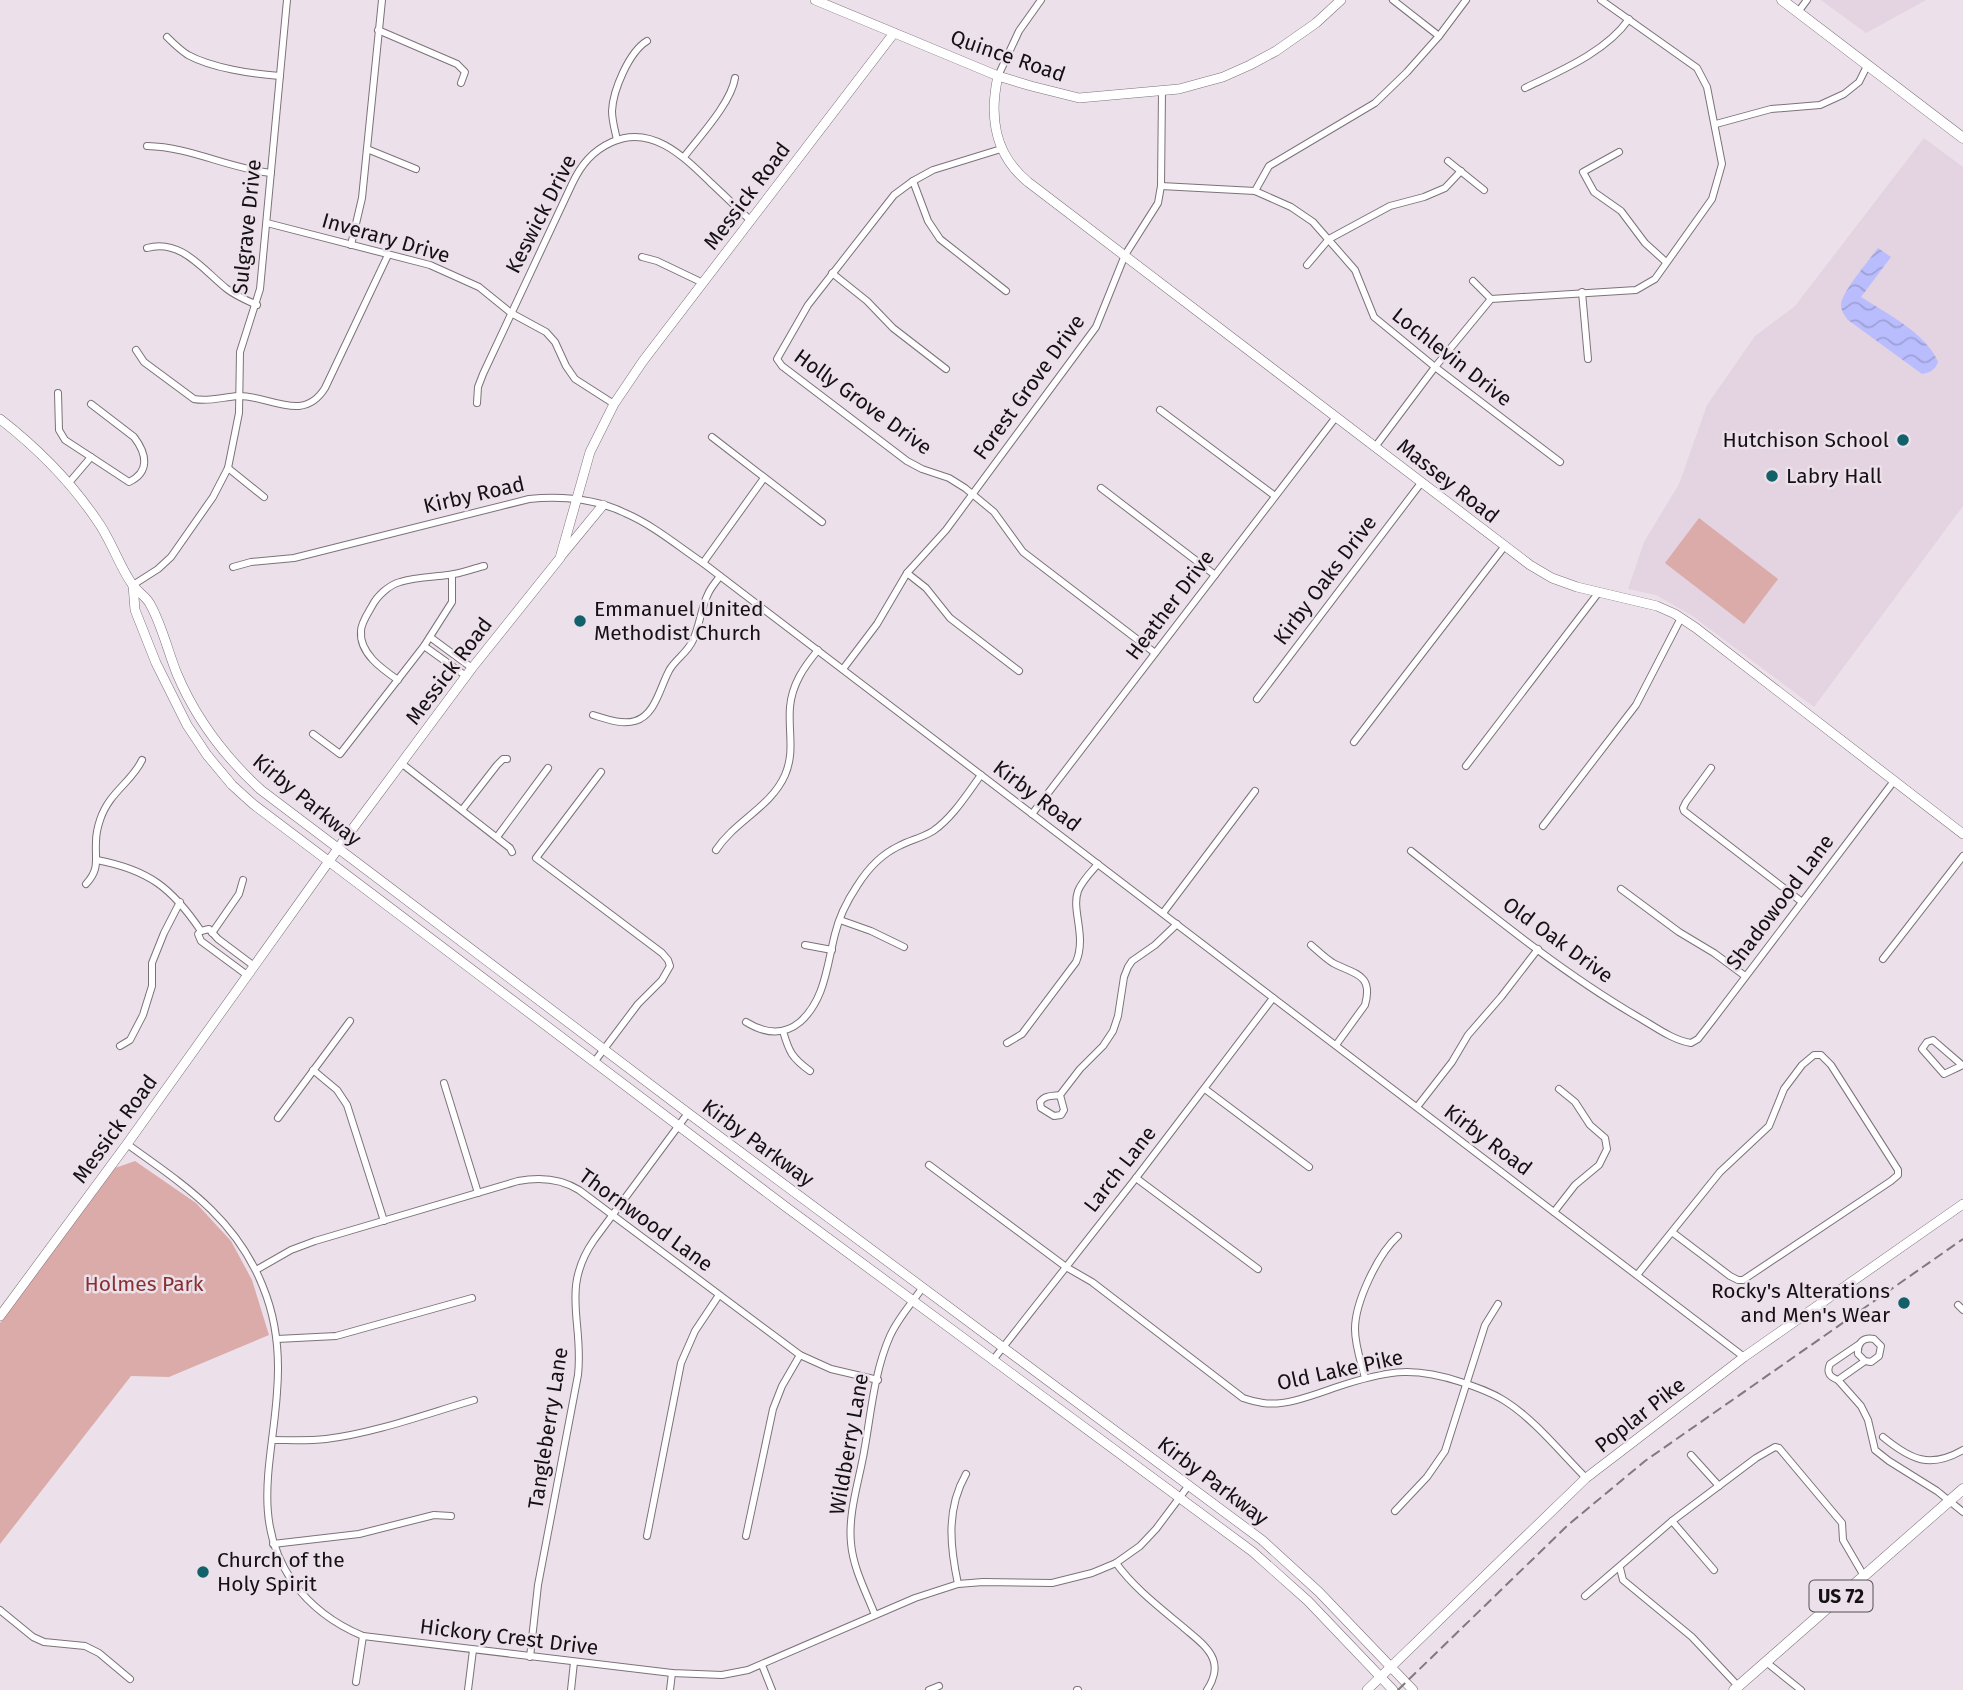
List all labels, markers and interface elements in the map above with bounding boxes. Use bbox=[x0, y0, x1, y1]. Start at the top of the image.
street label: Quince Road bbox=[947, 24, 1069, 88]
street label: Messick Road bbox=[698, 137, 796, 255]
street label: Keswick Drive bbox=[500, 150, 582, 278]
street label: Sulgrave Drive bbox=[227, 158, 267, 296]
street label: Inverary Drive bbox=[319, 207, 453, 269]
street label: Lochlevin Drive bbox=[1387, 302, 1517, 412]
street label: Forest Grove Drive bbox=[968, 309, 1090, 465]
street label: Holly Grove Drive bbox=[789, 343, 937, 461]
place label: Hutchison School bbox=[1723, 427, 1889, 453]
marker: Hutchison School bbox=[1895, 432, 1911, 448]
street label: Massey Road bbox=[1392, 433, 1504, 529]
place label: Labry Hall bbox=[1786, 463, 1882, 489]
marker: Labry Hall bbox=[1764, 468, 1780, 484]
street label: Kirby Road bbox=[421, 471, 527, 519]
street label: Kirby Oaks Drive bbox=[1268, 510, 1382, 650]
street label: Heather Drive bbox=[1120, 545, 1220, 665]
place label: Emmanuel United Methodist Church bbox=[594, 596, 764, 646]
street label: Messick Road bbox=[400, 612, 498, 730]
marker: Emmanuel United Methodist Church bbox=[572, 613, 588, 629]
street label: Kirby Parkway bbox=[247, 748, 367, 852]
street label: Kirby Road bbox=[988, 755, 1086, 837]
street label: Shadowood Lane bbox=[1721, 829, 1839, 975]
street label: Old Oak Drive bbox=[1498, 891, 1618, 989]
street label: Messick Road bbox=[67, 1070, 163, 1188]
street label: Kirby Parkway bbox=[697, 1094, 820, 1193]
street label: Kirby Road bbox=[1439, 1099, 1537, 1181]
street label: Larch Lane bbox=[1078, 1121, 1162, 1217]
street label: Thornwood Lane bbox=[574, 1163, 718, 1277]
park label: Holmes Park bbox=[85, 1271, 204, 1297]
place label: Rocky's Alterations and Men's Wear bbox=[1711, 1278, 1890, 1328]
marker: Rocky's Alterations and Men's Wear bbox=[1896, 1295, 1912, 1311]
street label: Old Lake Pike bbox=[1275, 1344, 1405, 1396]
street label: Tangleberry Lane bbox=[522, 1345, 574, 1511]
street label: Wildberry Lane bbox=[824, 1371, 874, 1517]
street label: Poplar Pike bbox=[1590, 1372, 1690, 1458]
street label: Kirby Parkway bbox=[1152, 1431, 1274, 1532]
place label: Church of the Holy Spirit bbox=[217, 1547, 345, 1597]
marker: Church of the Holy Spirit bbox=[195, 1564, 211, 1580]
road number: US 72 bbox=[1810, 1580, 1872, 1612]
street label: Hickory Crest Drive bbox=[418, 1613, 600, 1661]

